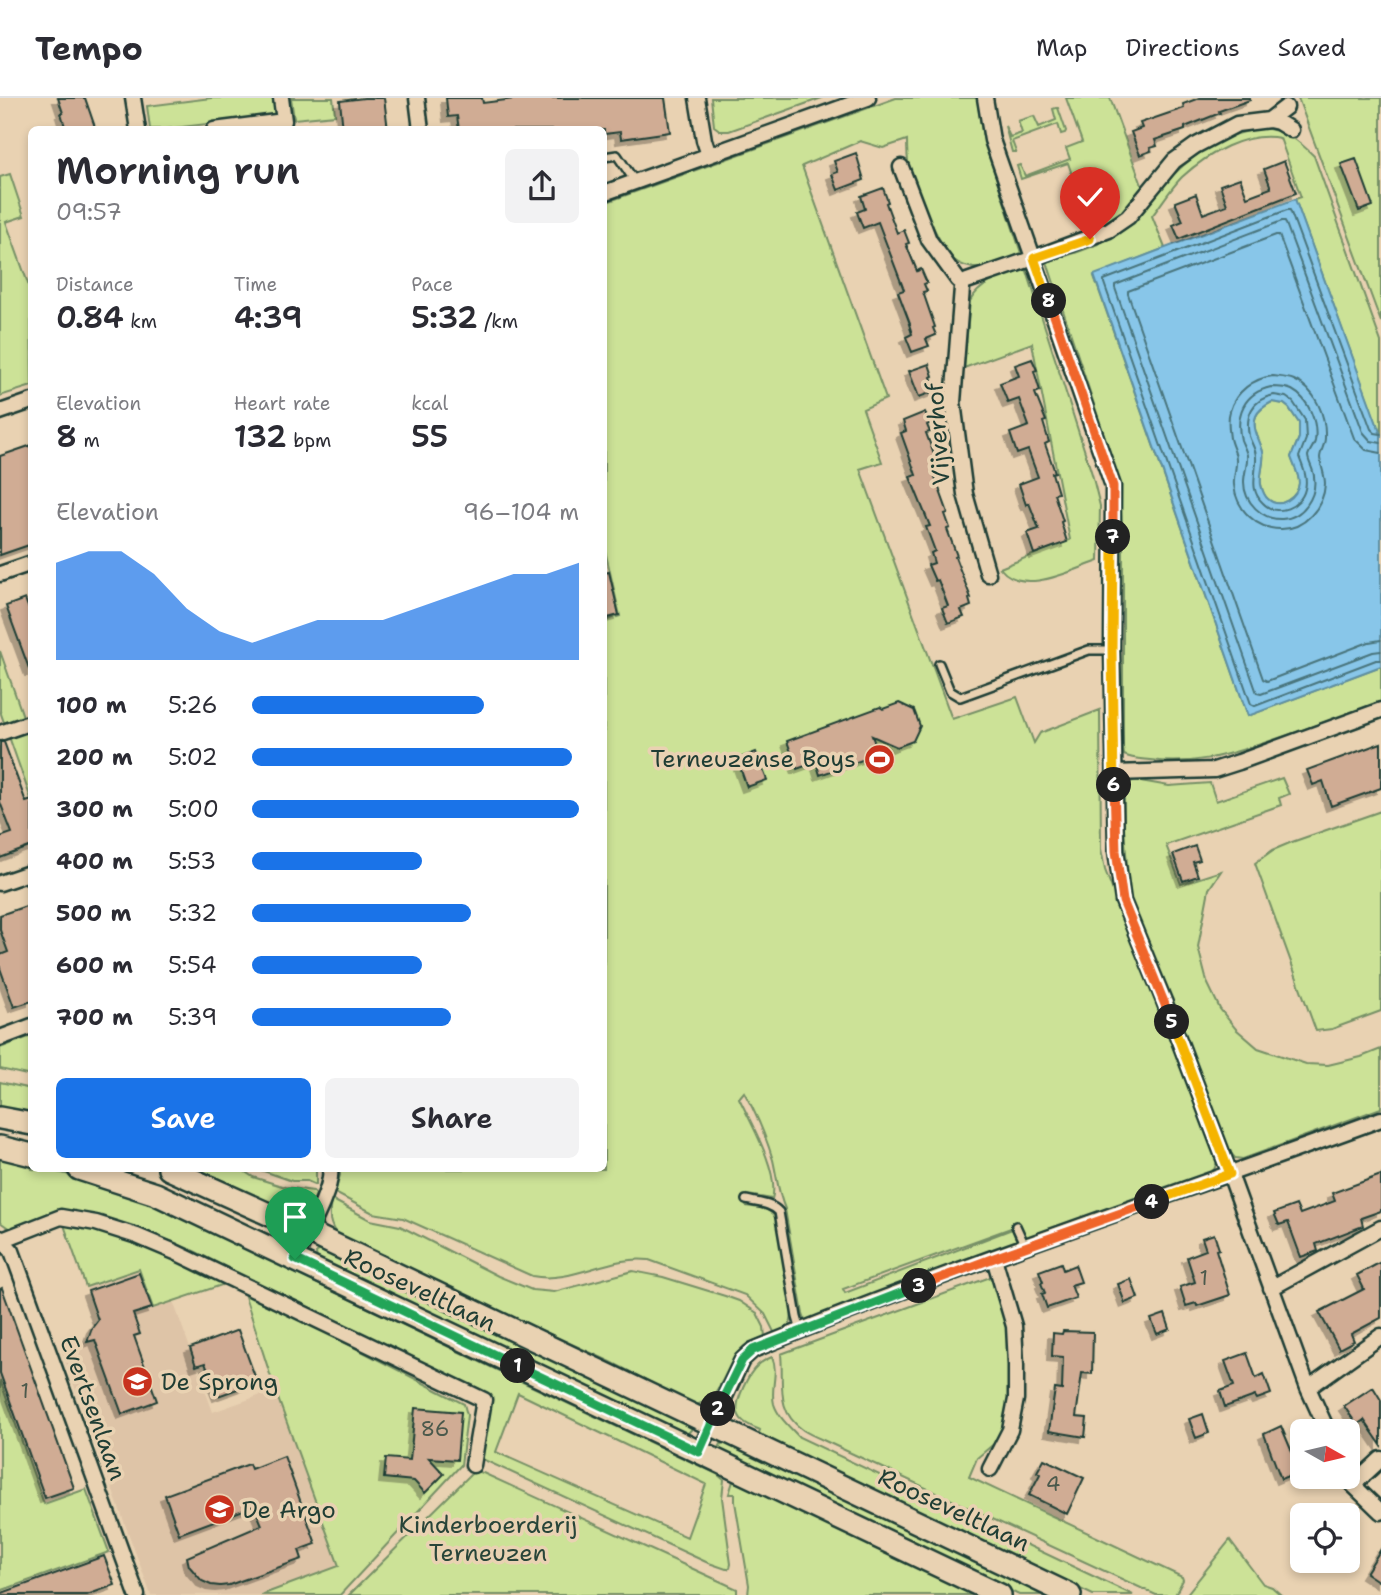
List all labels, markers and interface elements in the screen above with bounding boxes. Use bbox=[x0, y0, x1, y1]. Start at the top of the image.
text: Tempo bbox=[35, 26, 143, 71]
text: Map bbox=[1036, 32, 1087, 64]
text: Directions bbox=[1125, 32, 1240, 64]
text: Saved bbox=[1278, 32, 1346, 64]
text: Morning run bbox=[56, 145, 300, 196]
button: share bbox=[505, 149, 579, 223]
pin bbox=[1060, 167, 1120, 239]
icon: check bbox=[1071, 178, 1109, 216]
text: 09:57 bbox=[56, 197, 122, 227]
text: Distance bbox=[56, 272, 134, 297]
text: Time bbox=[234, 272, 277, 297]
text: Pace bbox=[411, 272, 453, 297]
pin: 8 bbox=[1032, 284, 1066, 318]
text: 8 bbox=[1042, 288, 1055, 313]
text: 0.84 bbox=[56, 297, 124, 338]
text: 4:39 bbox=[234, 297, 303, 338]
text: 5:32 bbox=[411, 297, 478, 338]
text: km bbox=[124, 309, 157, 334]
text: /km bbox=[478, 309, 518, 334]
street label: Vijverhof bbox=[918, 380, 958, 486]
text: Elevation bbox=[56, 391, 141, 416]
text: Heart rate bbox=[234, 391, 330, 416]
text: kcal bbox=[411, 391, 448, 416]
text: 8 bbox=[56, 416, 77, 457]
text: 132 bbox=[234, 416, 287, 457]
text: 55 bbox=[411, 416, 448, 457]
text: m bbox=[77, 428, 100, 453]
text: bpm bbox=[287, 428, 331, 453]
text: Elevation bbox=[56, 497, 159, 527]
text: 96–104 m bbox=[463, 497, 579, 527]
pin: 7 bbox=[1096, 520, 1130, 555]
text: 7 bbox=[1106, 524, 1119, 549]
text: 100 m bbox=[56, 690, 127, 720]
text: 5:26 bbox=[168, 690, 218, 720]
text: 200 m bbox=[56, 742, 133, 772]
text: 5:02 bbox=[168, 742, 218, 772]
sports icon: Terneuzense Boys bbox=[862, 742, 896, 776]
place label: Terneuzense Boys bbox=[650, 743, 856, 775]
pin: 6 bbox=[1096, 768, 1132, 802]
text: 6 bbox=[1107, 772, 1120, 797]
text: 300 m bbox=[56, 794, 133, 824]
text: 5:00 bbox=[168, 794, 219, 824]
text: 400 m bbox=[56, 846, 133, 876]
text: 5:53 bbox=[168, 846, 216, 876]
text: 500 m bbox=[56, 898, 131, 928]
text: 5:32 bbox=[168, 898, 217, 928]
text: 600 m bbox=[56, 950, 133, 980]
text: 5:54 bbox=[168, 950, 217, 980]
text: 700 m bbox=[56, 1002, 133, 1032]
text: 5:39 bbox=[168, 1002, 217, 1032]
pin: 5 bbox=[1154, 1004, 1190, 1040]
text: 5 bbox=[1166, 1009, 1177, 1034]
button: Save bbox=[56, 1078, 311, 1158]
button: Share bbox=[325, 1078, 579, 1158]
pin: 4 bbox=[1134, 1184, 1170, 1220]
pin bbox=[265, 1187, 325, 1259]
text: 4 bbox=[1145, 1189, 1158, 1214]
icon: arrive bbox=[276, 1198, 314, 1236]
street label: Rooseveltlaan bbox=[339, 1241, 501, 1339]
house number: 1 bbox=[1200, 1264, 1208, 1292]
pin: 3 bbox=[902, 1268, 936, 1304]
text: 3 bbox=[912, 1273, 925, 1298]
street label: Evertsenlaan bbox=[52, 1331, 134, 1485]
pin: 1 bbox=[500, 1348, 536, 1384]
text: 1 bbox=[513, 1353, 522, 1378]
school or university icon: De Sprong bbox=[121, 1365, 155, 1399]
place label: De Sprong bbox=[161, 1366, 278, 1398]
house number: 1 bbox=[21, 1377, 29, 1405]
pin: 2 bbox=[700, 1392, 736, 1426]
text: 2 bbox=[711, 1396, 724, 1421]
house number: 86 bbox=[421, 1415, 449, 1443]
north arrow bbox=[1290, 1419, 1360, 1489]
map controls bbox=[1290, 1419, 1360, 1573]
street label: Rooseveltlaan bbox=[873, 1461, 1035, 1559]
house number: 4 bbox=[1046, 1470, 1060, 1498]
school or university icon: De Argo bbox=[202, 1493, 236, 1527]
place label: De Argo bbox=[242, 1494, 336, 1526]
button: locate bbox=[1290, 1503, 1360, 1573]
park label: Kinderboerderij Terneuzen bbox=[399, 1509, 577, 1569]

